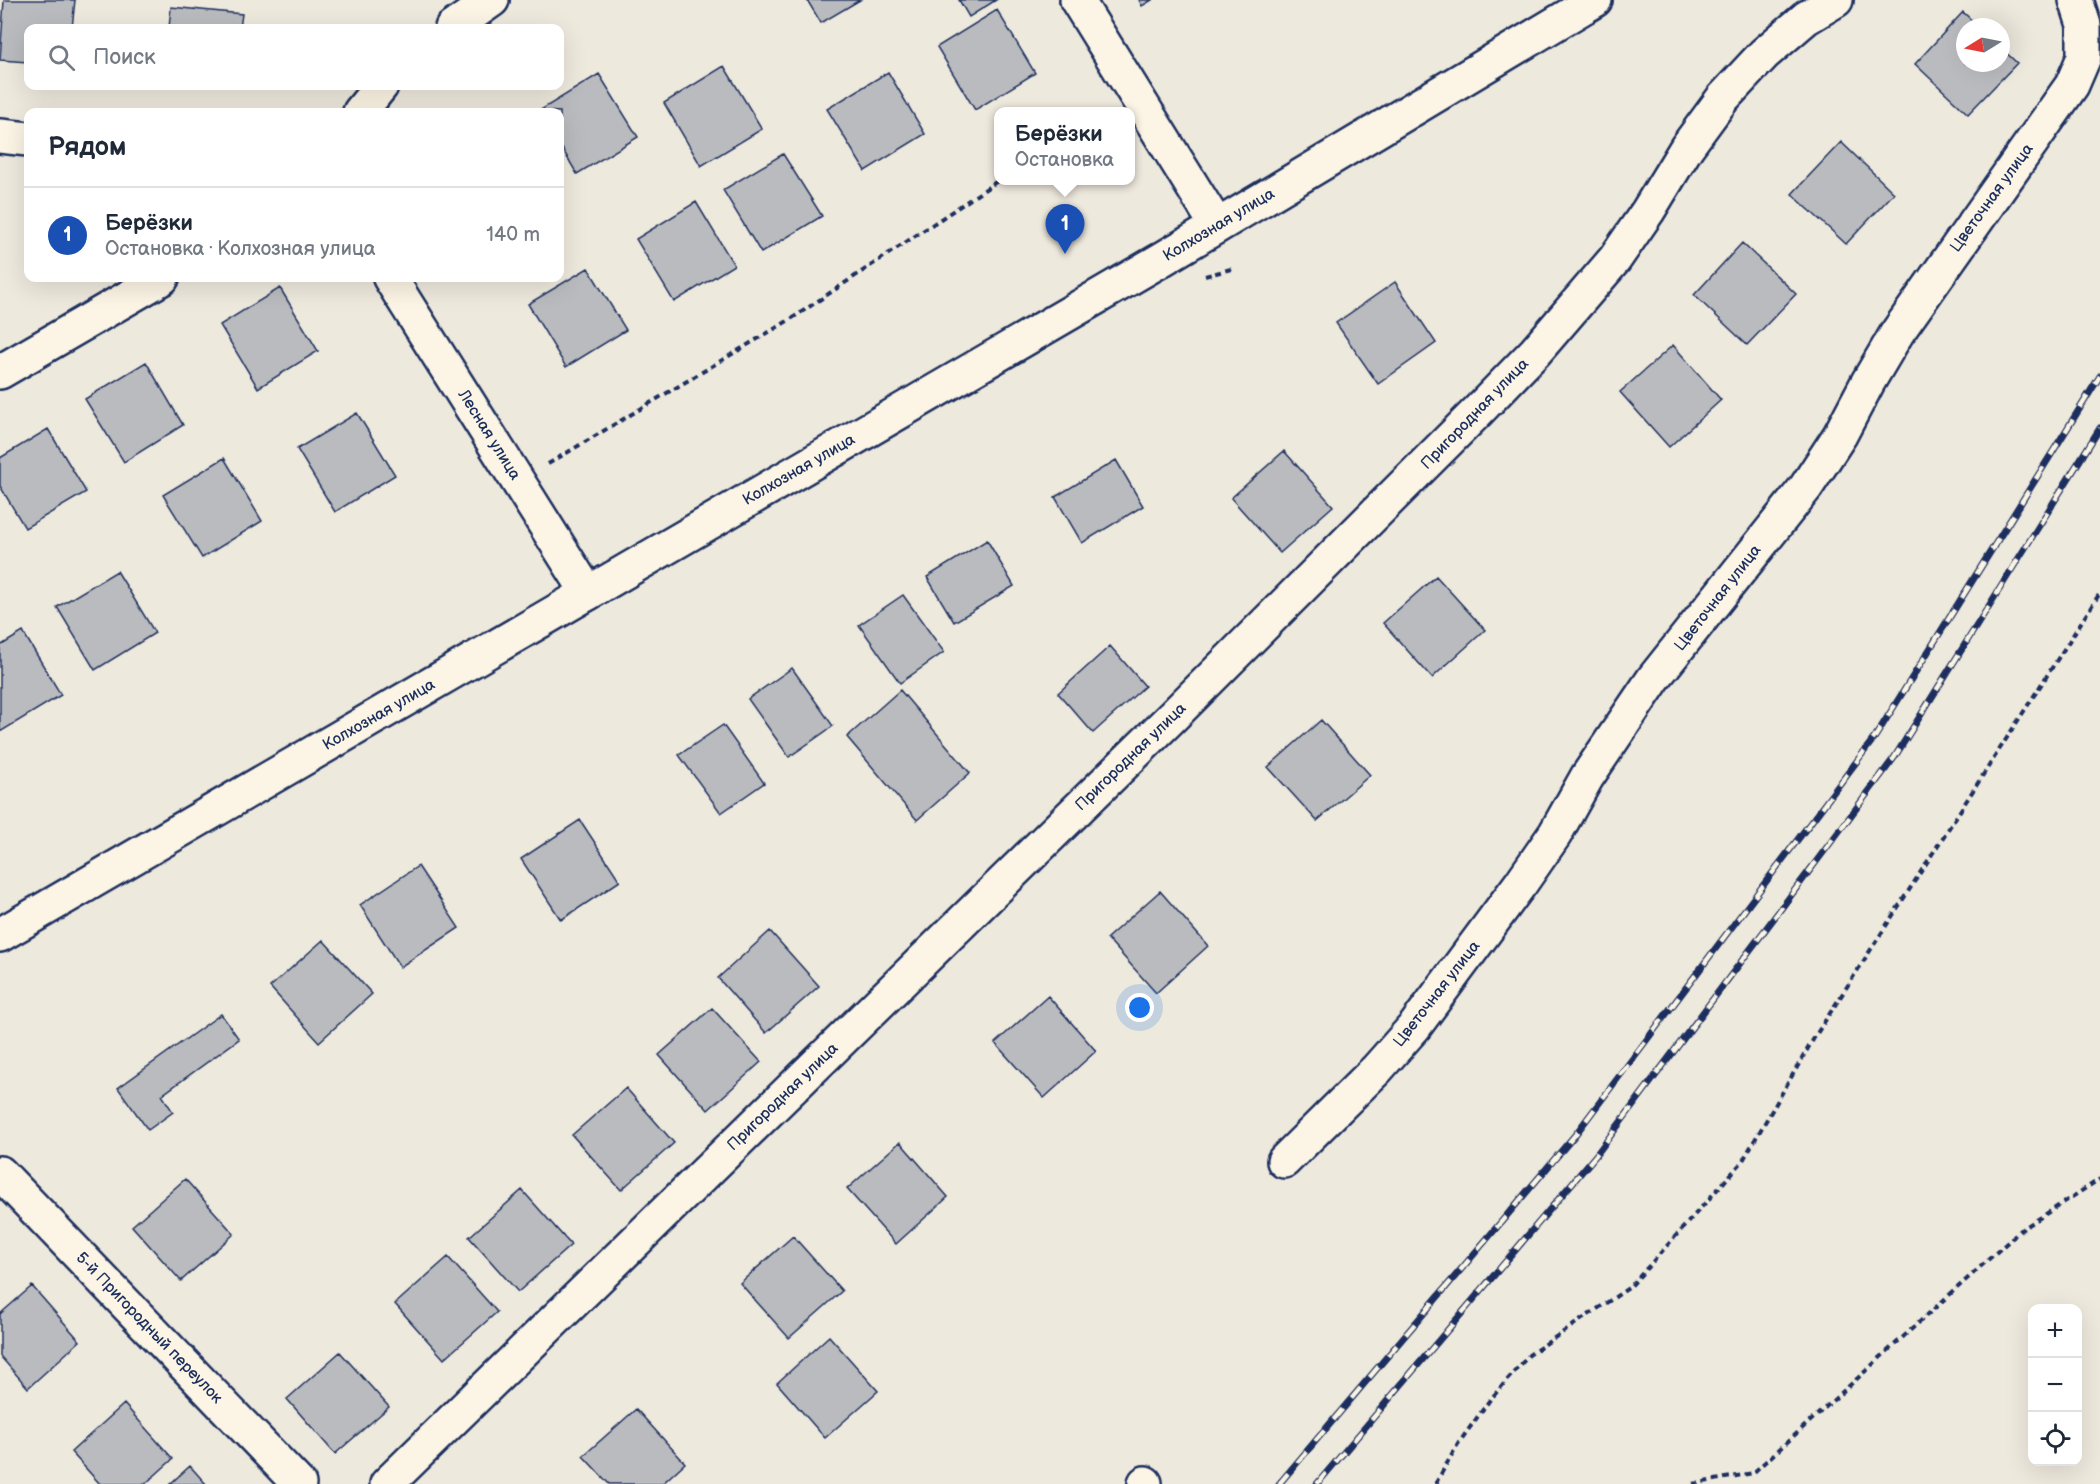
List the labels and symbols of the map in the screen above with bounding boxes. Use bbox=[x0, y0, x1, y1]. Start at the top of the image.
north arrow bbox=[1956, 18, 2010, 72]
street label: Цветочная улица bbox=[1946, 140, 2038, 256]
street label: Колхозная улица bbox=[1160, 184, 1279, 266]
pin: 1 bbox=[1046, 204, 1084, 254]
street label: Пригородная улица bbox=[1417, 354, 1533, 473]
street label: Лесная улица bbox=[453, 385, 525, 484]
street label: Колхозная улица bbox=[739, 430, 859, 510]
street label: Цветочная улица bbox=[1671, 541, 1766, 655]
street label: Колхозная улица bbox=[319, 675, 439, 755]
street label: Пригородная улица bbox=[1072, 699, 1191, 815]
street label: Цветочная улица bbox=[1390, 937, 1485, 1051]
your location bbox=[1125, 993, 1154, 1022]
street label: Пригородная улица bbox=[724, 1039, 843, 1155]
street label: 5-й Пригородный переулок bbox=[72, 1248, 227, 1408]

